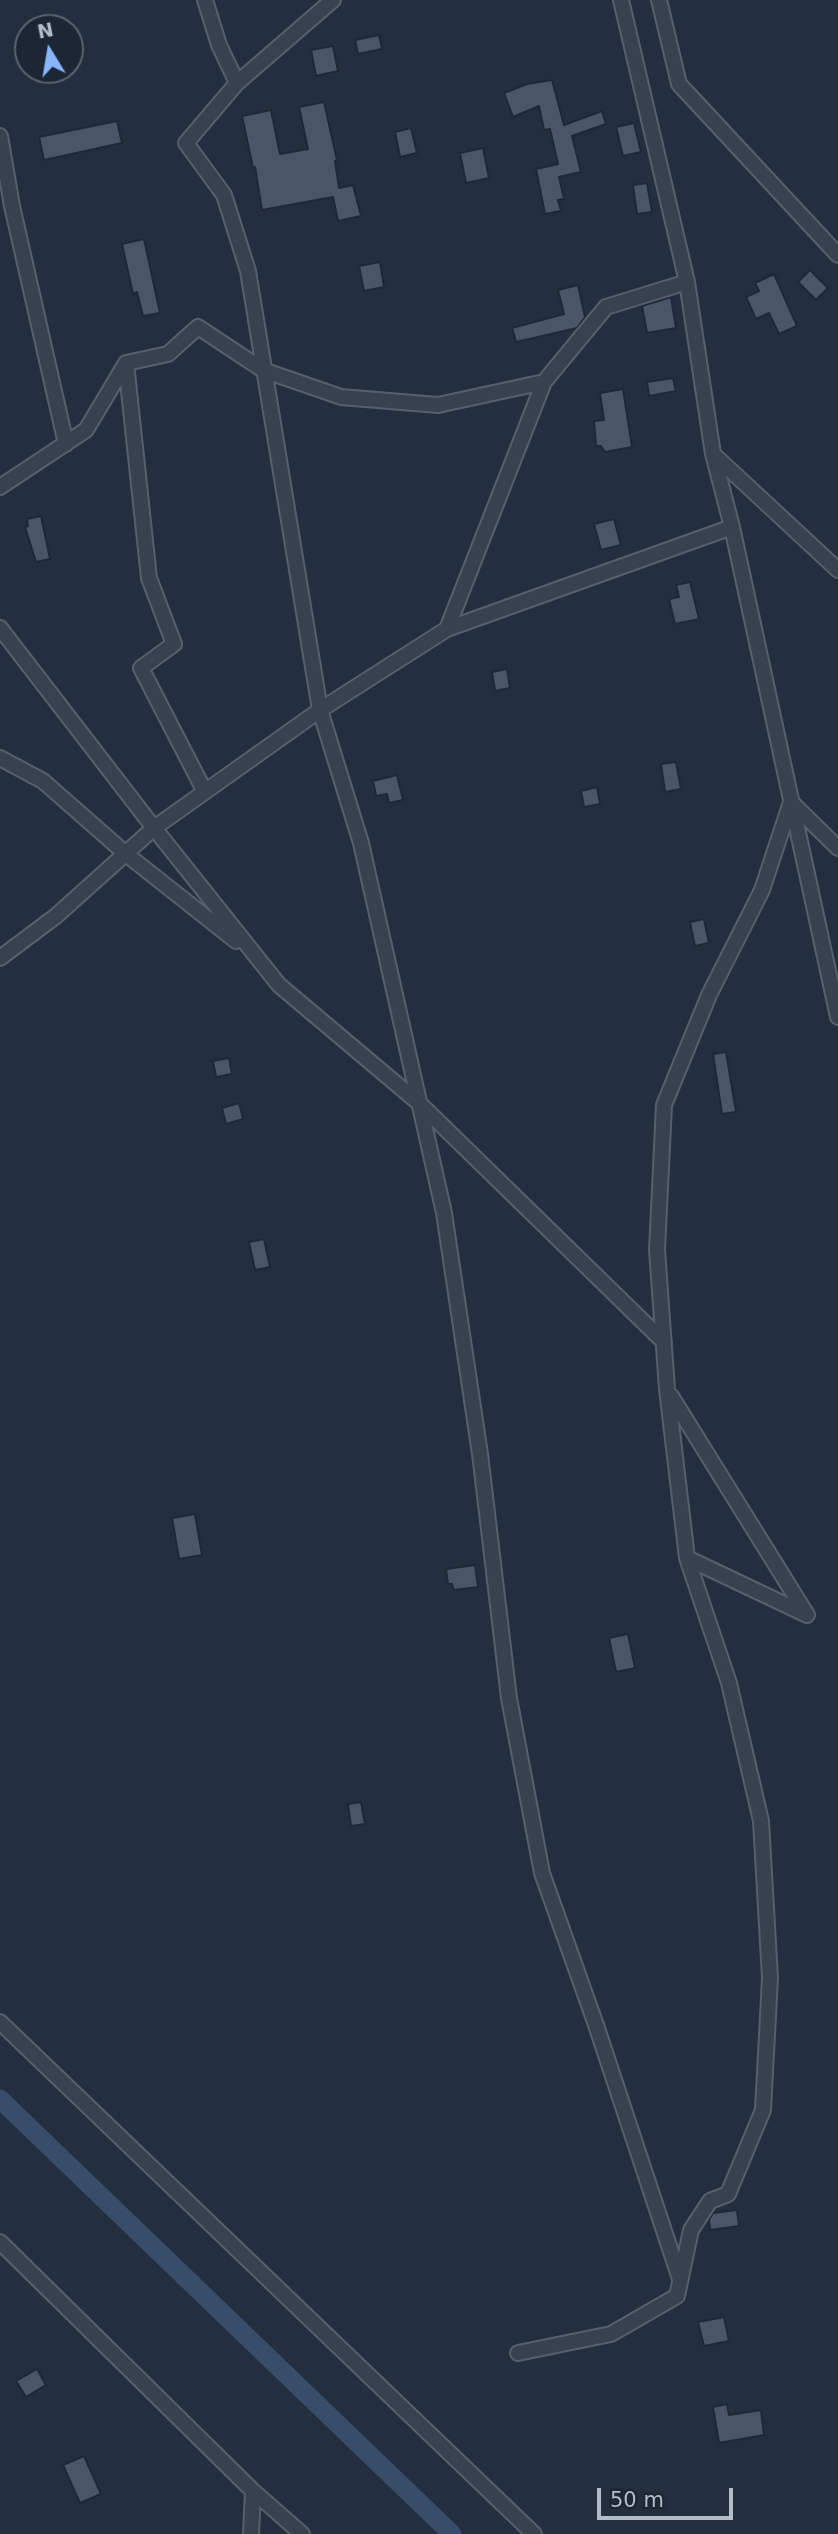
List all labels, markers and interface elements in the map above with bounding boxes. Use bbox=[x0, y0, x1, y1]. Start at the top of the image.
north arrow bbox=[14, 14, 84, 84]
text: N bbox=[35, 18, 55, 43]
scale bar bbox=[600, 2474, 736, 2518]
text: 50 m bbox=[610, 2488, 664, 2512]

